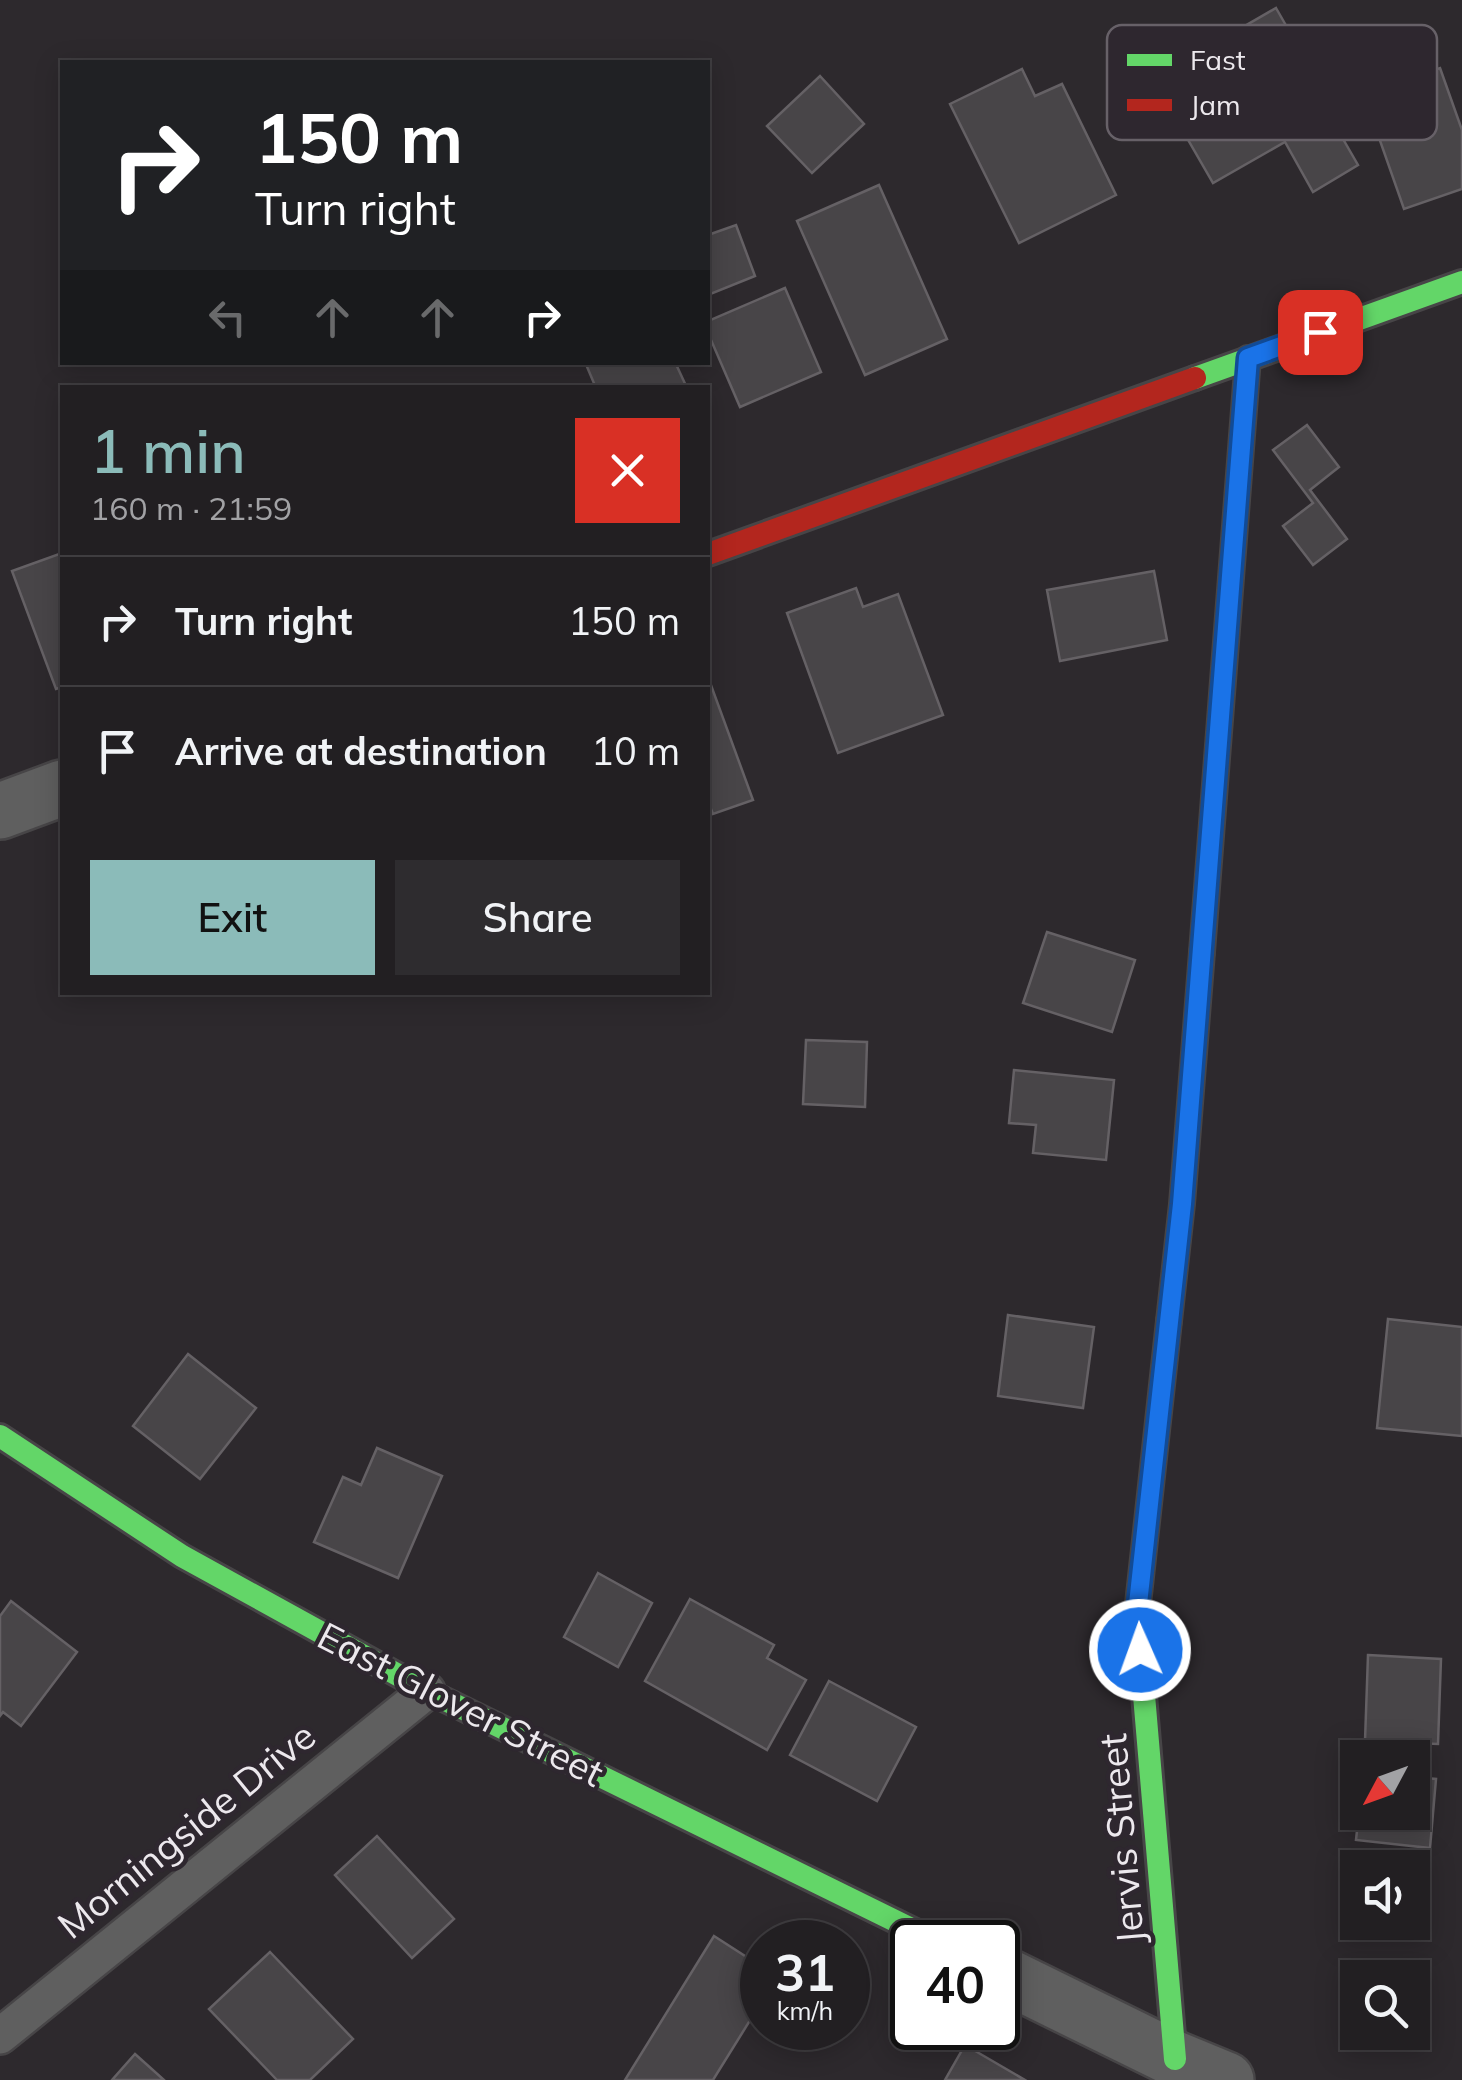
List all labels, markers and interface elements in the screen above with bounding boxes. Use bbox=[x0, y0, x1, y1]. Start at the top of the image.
legend bbox=[1107, 25, 1437, 140]
text: Fast bbox=[1190, 42, 1246, 77]
text: Jam bbox=[1190, 87, 1241, 122]
text: 150 m bbox=[255, 93, 463, 181]
icon: right bbox=[90, 100, 220, 230]
text: Turn right bbox=[255, 180, 456, 236]
icon: left bbox=[200, 290, 255, 345]
icon: ahead bbox=[305, 290, 360, 345]
icon: ahead bbox=[410, 290, 465, 345]
icon: right bbox=[515, 290, 570, 345]
pin bbox=[1278, 290, 1363, 375]
icon: arrive bbox=[1293, 305, 1348, 360]
text: 1 min bbox=[90, 413, 246, 488]
button: close bbox=[575, 418, 680, 523]
text: 160 m · 21:59 bbox=[90, 488, 292, 528]
icon: right bbox=[90, 594, 145, 649]
text: Turn right bbox=[175, 597, 352, 645]
text: 150 m bbox=[568, 597, 680, 645]
icon: arrive bbox=[90, 724, 145, 779]
text: Arrive at destination bbox=[175, 727, 547, 775]
text: 10 m bbox=[591, 727, 680, 775]
button: Exit bbox=[90, 860, 375, 975]
button: Share bbox=[395, 860, 680, 975]
position arrow bbox=[1088, 1598, 1192, 1702]
street label: East Glover Street bbox=[310, 1611, 612, 1797]
street label: Morningside Drive bbox=[47, 1711, 325, 1949]
street label: Jervis Street bbox=[1088, 1732, 1154, 1946]
north arrow bbox=[1340, 1740, 1430, 1830]
map controls bbox=[1340, 1740, 1430, 2050]
button: sound bbox=[1340, 1850, 1430, 1940]
speed limit sign: 40 bbox=[890, 1920, 1020, 2050]
text: 31 bbox=[775, 1941, 835, 2004]
button: search bbox=[1340, 1960, 1430, 2050]
text: km/h bbox=[777, 1995, 833, 2026]

